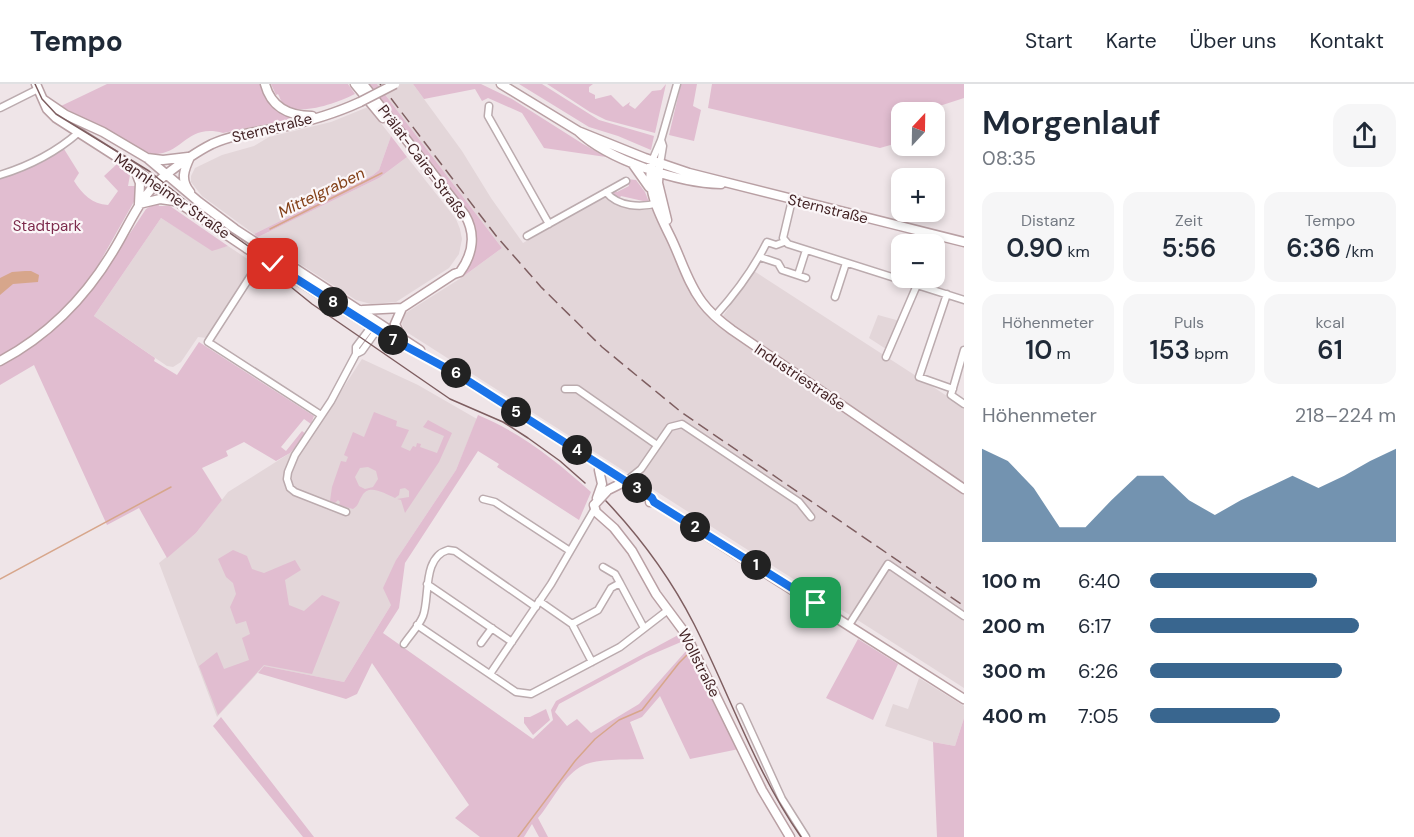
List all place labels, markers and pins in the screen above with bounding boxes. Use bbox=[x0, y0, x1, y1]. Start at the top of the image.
pin bbox=[247, 238, 298, 289]
pin: 8 bbox=[318, 287, 348, 317]
pin: 7 bbox=[378, 325, 408, 355]
pin: 6 bbox=[441, 358, 471, 388]
pin: 5 bbox=[501, 397, 531, 427]
pin: 4 bbox=[562, 435, 592, 465]
pin: 3 bbox=[622, 473, 652, 503]
pin: 2 bbox=[680, 512, 710, 542]
pin: 1 bbox=[741, 550, 771, 580]
pin bbox=[790, 577, 841, 628]

